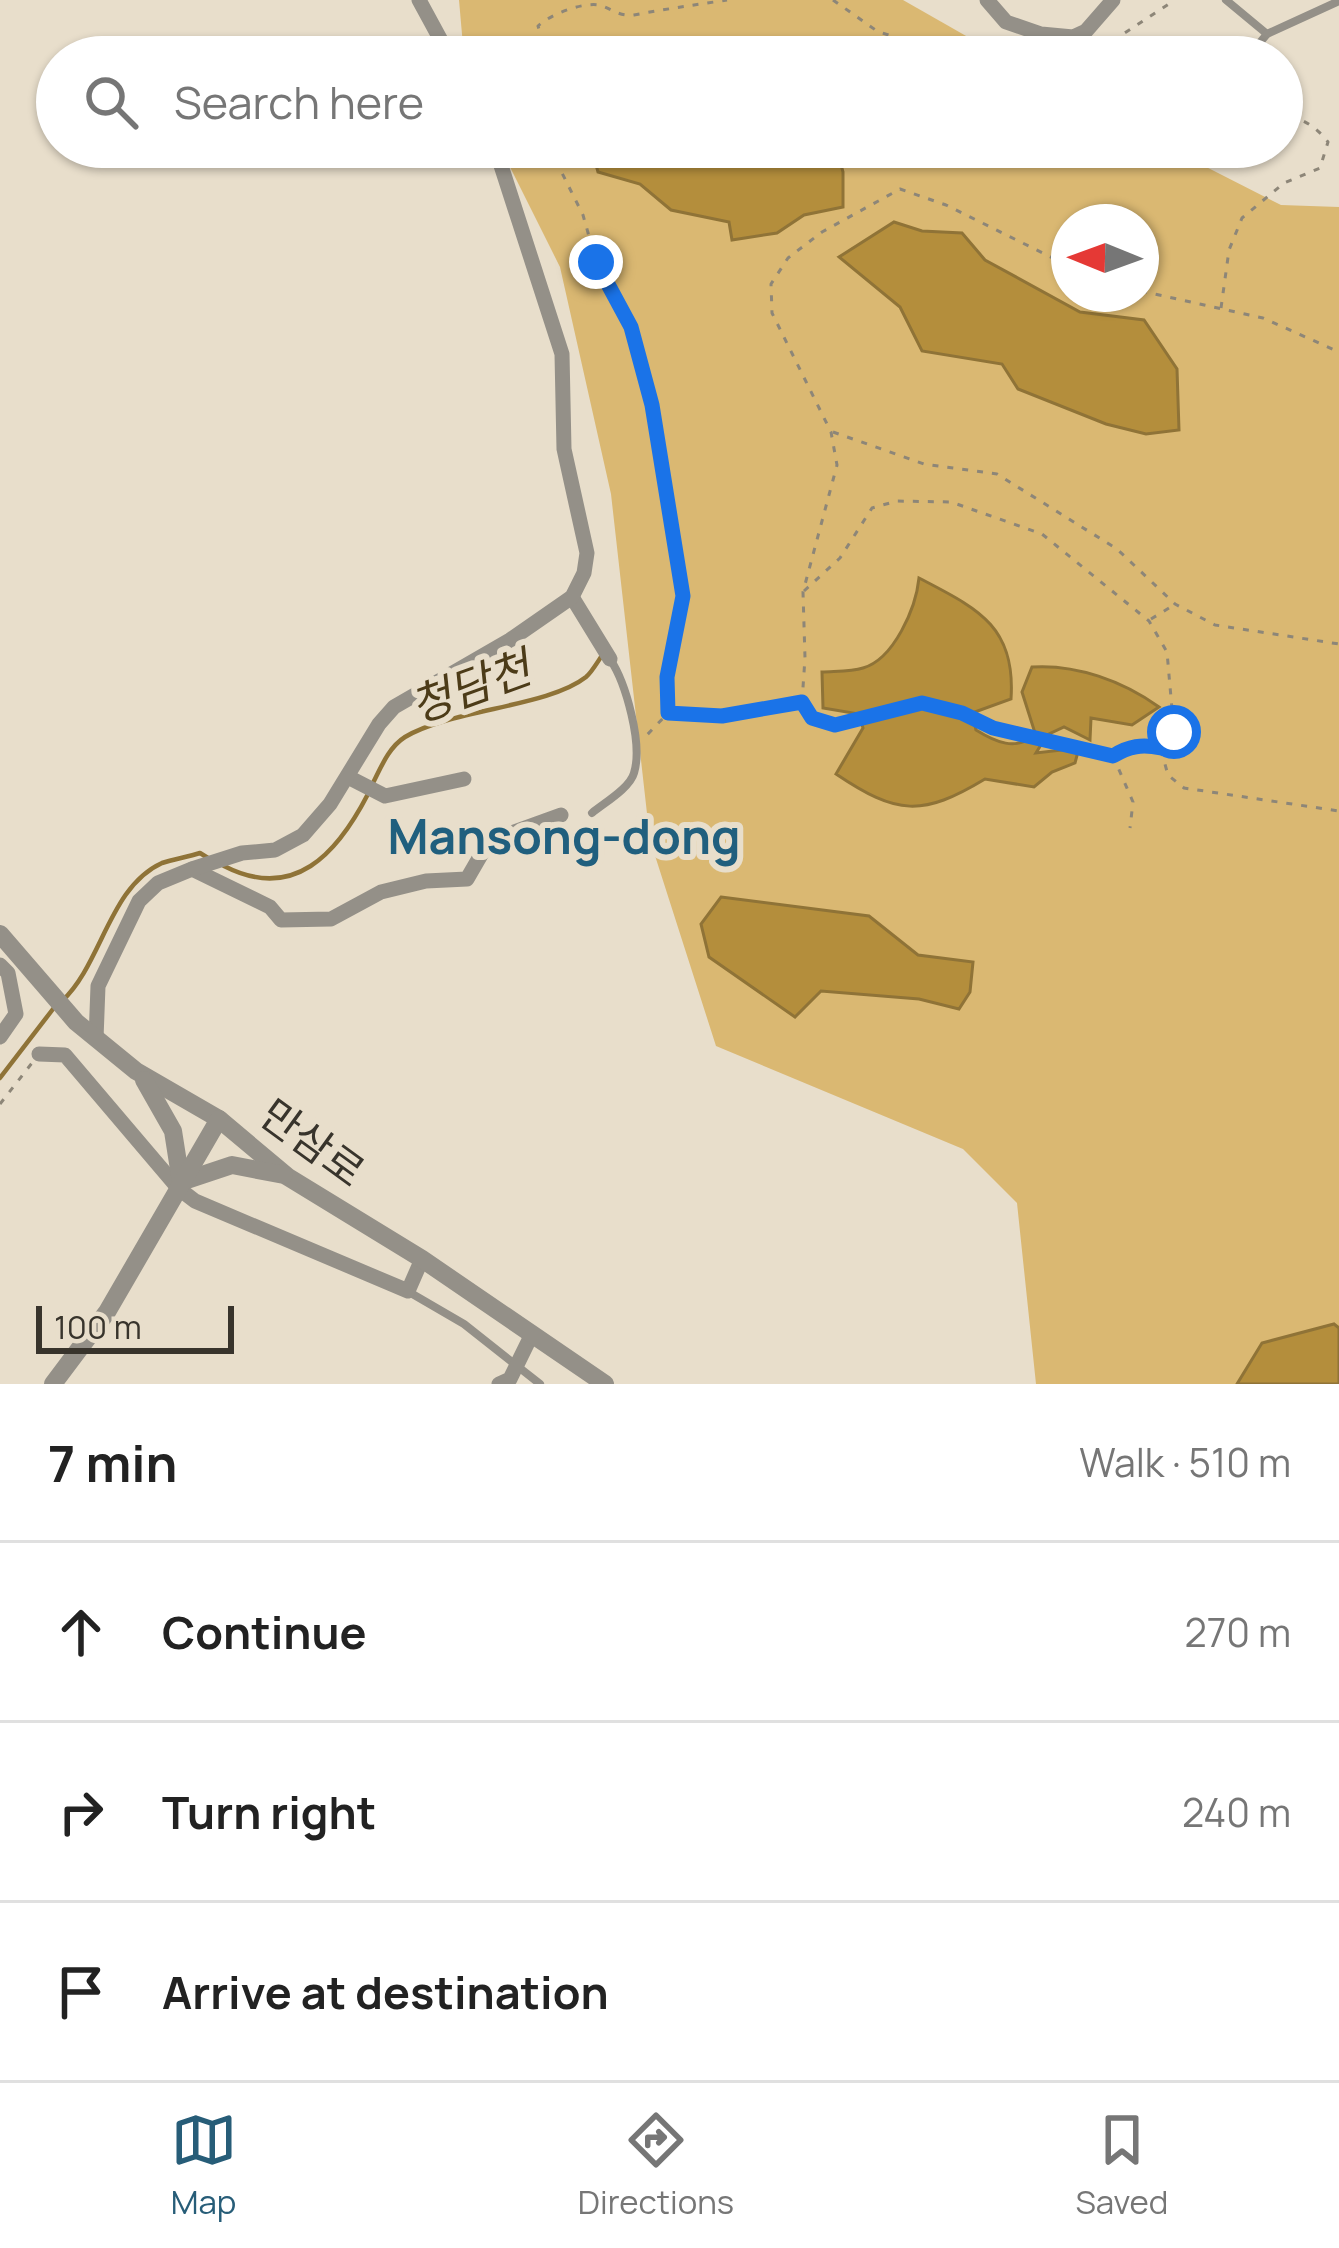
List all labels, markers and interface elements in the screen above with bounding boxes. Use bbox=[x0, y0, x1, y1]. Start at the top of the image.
search box bbox=[36, 36, 1303, 168]
icon: search bbox=[78, 69, 144, 135]
text: Search here bbox=[174, 71, 424, 133]
north arrow bbox=[1051, 204, 1159, 312]
route end bbox=[569, 235, 623, 289]
water label: 청담천 bbox=[401, 634, 543, 736]
route start bbox=[1147, 705, 1201, 759]
district label: Mansong-dong bbox=[388, 803, 741, 868]
street label: 만삼로 bbox=[249, 1084, 377, 1200]
scale bar bbox=[36, 1300, 234, 1353]
text: 100 m bbox=[54, 1304, 142, 1349]
text: 7 min bbox=[48, 1428, 177, 1497]
text: Walk · 510 m bbox=[1079, 1435, 1291, 1489]
icon: ahead bbox=[48, 1599, 114, 1665]
text: Continue bbox=[162, 1601, 367, 1663]
text: 270 m bbox=[1185, 1605, 1291, 1659]
icon: right bbox=[48, 1779, 114, 1845]
text: Turn right bbox=[162, 1781, 376, 1843]
text: 240 m bbox=[1182, 1785, 1291, 1839]
icon: arrive bbox=[48, 1959, 114, 2025]
text: Arrive at destination bbox=[162, 1961, 609, 2023]
tab: Map bbox=[171, 2107, 237, 2224]
tab: Directions bbox=[578, 2107, 734, 2224]
tab: Saved bbox=[1075, 2107, 1168, 2224]

